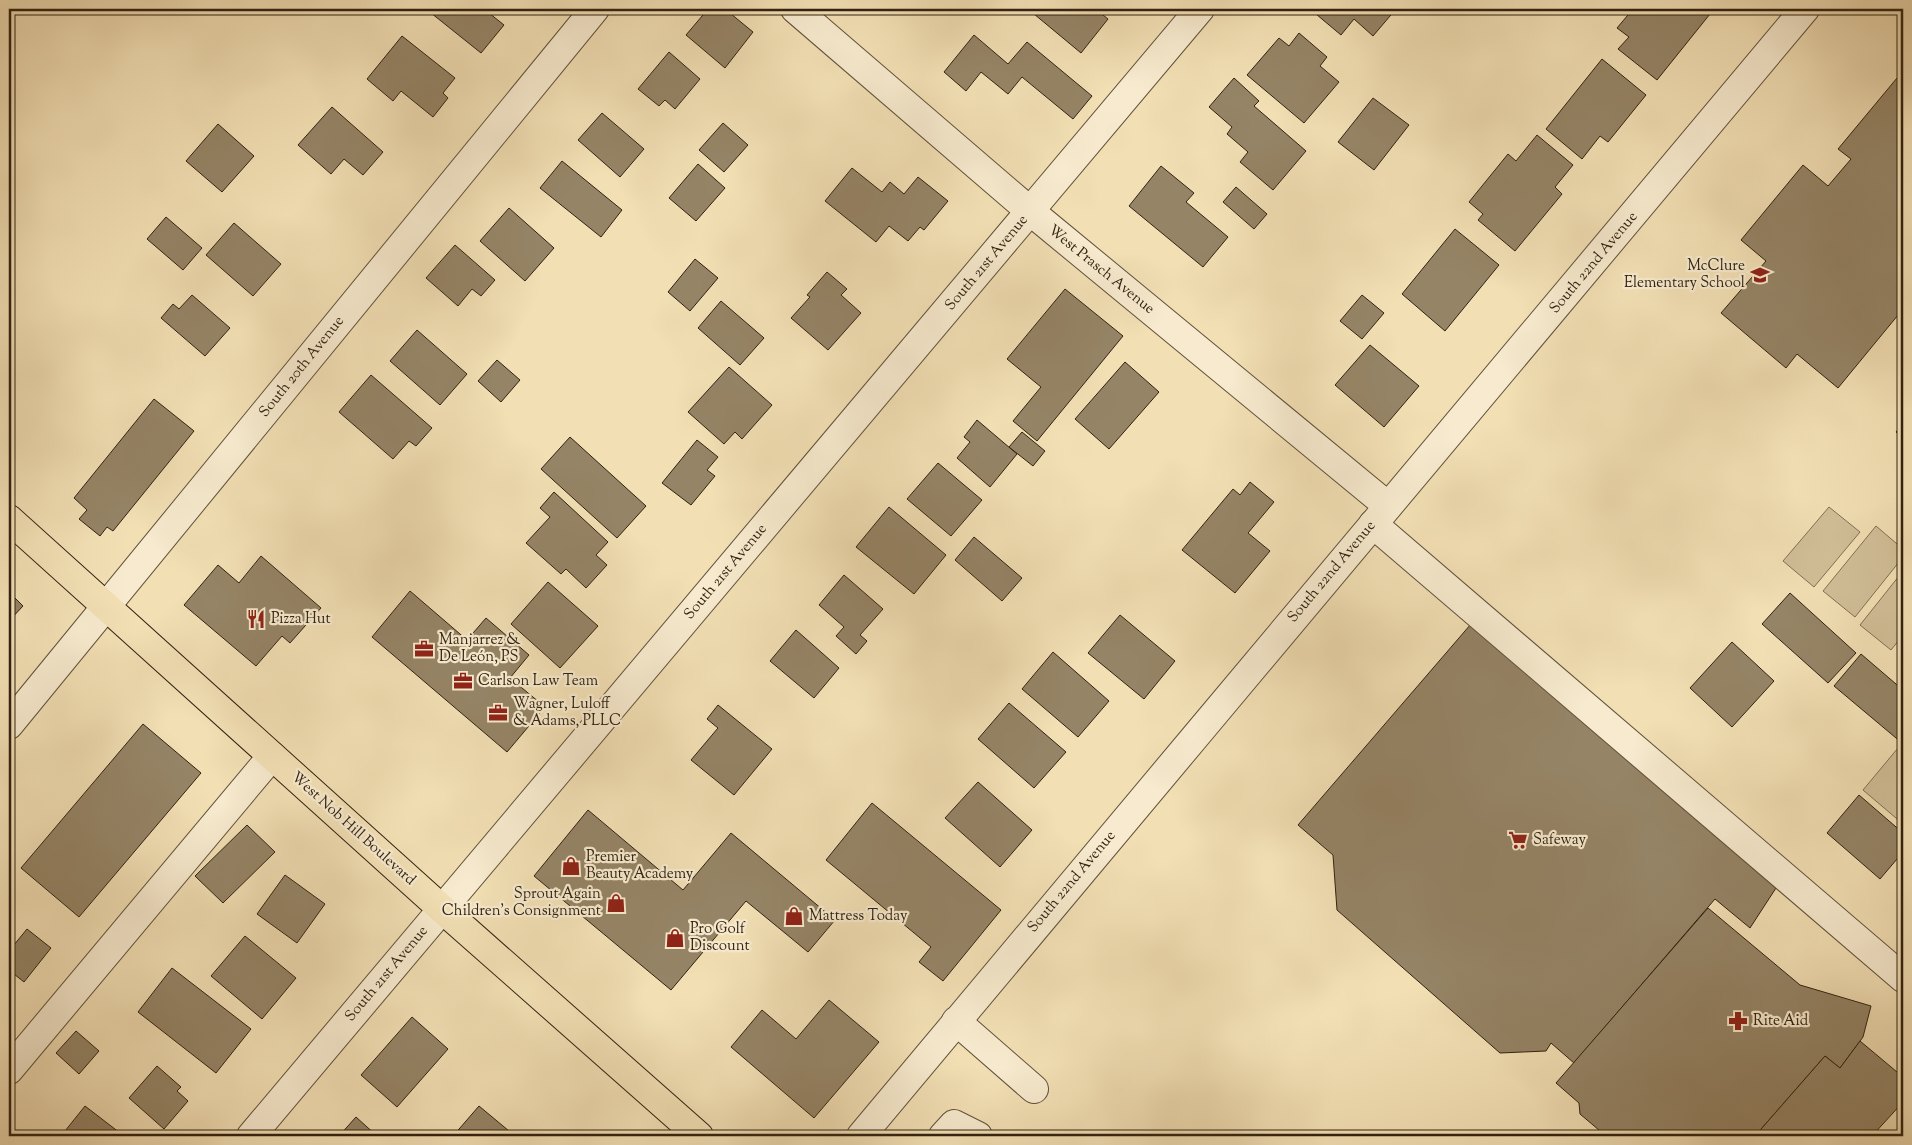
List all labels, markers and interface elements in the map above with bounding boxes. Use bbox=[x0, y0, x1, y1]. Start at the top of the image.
street label: South 22nd Avenue bbox=[1545, 207, 1643, 319]
street label: South 21st Avenue bbox=[941, 211, 1033, 315]
street label: West Prasch Avenue bbox=[1043, 220, 1159, 320]
place label: McClure Elementary School bbox=[1624, 256, 1745, 294]
school or university icon: McClure Elementary School bbox=[1749, 264, 1771, 286]
street label: South 20th Avenue bbox=[254, 312, 350, 422]
street label: South 22nd Avenue bbox=[1283, 516, 1381, 628]
street label: South 21st Avenue bbox=[680, 520, 772, 624]
restaurant icon: Pizza Hut bbox=[245, 608, 267, 630]
place label: Pizza Hut bbox=[271, 609, 331, 630]
place label: Manjarrez & De León, PS bbox=[439, 630, 521, 668]
office icon: Manjarrez & De León, PS bbox=[413, 638, 435, 660]
office icon: Carlson Law Team bbox=[452, 670, 474, 692]
place label: Carlson Law Team bbox=[478, 671, 599, 692]
place label: Wagner, Luloff & Adams, PLLC bbox=[513, 694, 621, 732]
office icon: Wagner, Luloff & Adams, PLLC bbox=[487, 702, 509, 724]
street label: West Nob Hill Boulevard bbox=[286, 767, 420, 891]
street label: South 22nd Avenue bbox=[1023, 826, 1121, 938]
supermarket icon: Safeway bbox=[1507, 829, 1529, 851]
place label: Safeway bbox=[1533, 830, 1586, 851]
place label: Premier Beauty Academy bbox=[586, 847, 694, 885]
shop icon: Premier Beauty Academy bbox=[560, 855, 582, 877]
place label: Sprout Again Children's Consignment bbox=[442, 884, 601, 922]
shop icon: Sprout Again Children's Consignment bbox=[605, 892, 627, 914]
shop icon: Mattress Today bbox=[783, 905, 805, 927]
place label: Mattress Today bbox=[809, 906, 908, 927]
place label: Pro Golf Discount bbox=[690, 919, 750, 957]
street label: South 21st Avenue bbox=[341, 922, 433, 1026]
shop icon: Pro Golf Discount bbox=[664, 927, 686, 949]
pharmacy icon: Rite Aid bbox=[1727, 1010, 1749, 1032]
place label: Rite Aid bbox=[1753, 1011, 1809, 1032]

